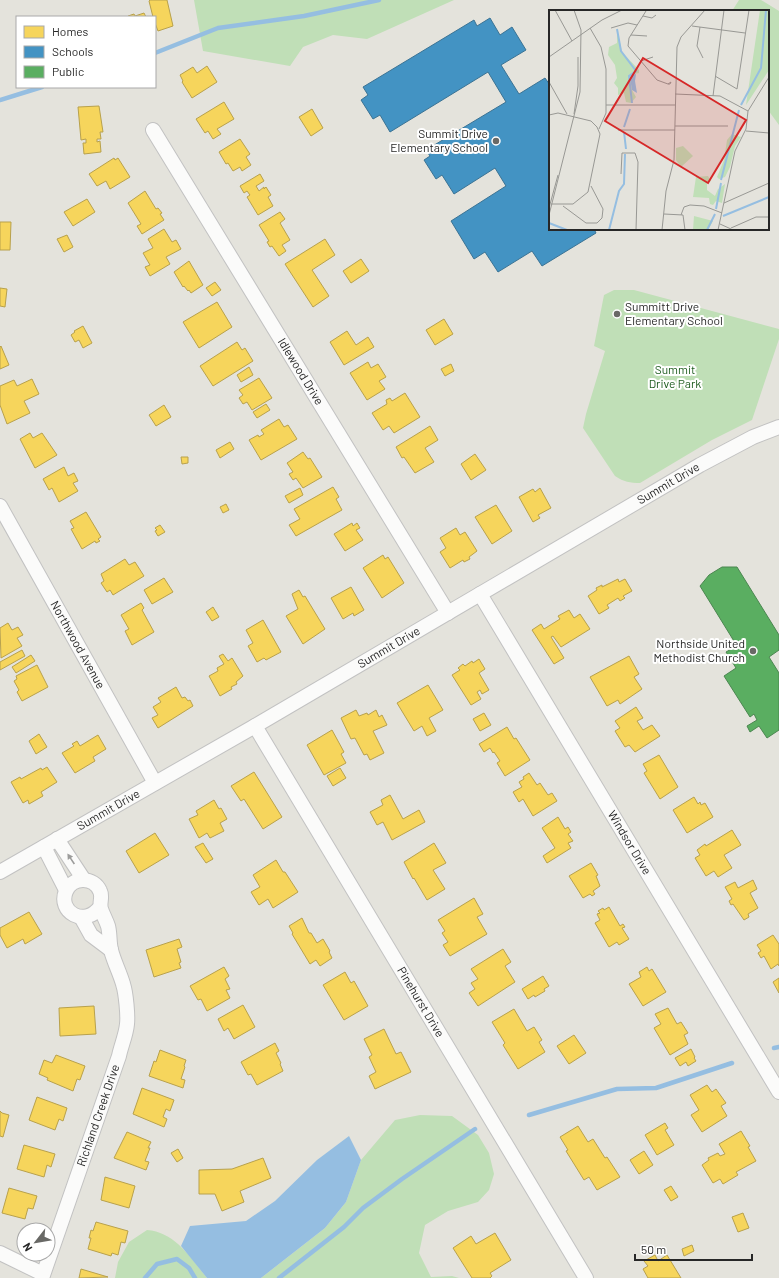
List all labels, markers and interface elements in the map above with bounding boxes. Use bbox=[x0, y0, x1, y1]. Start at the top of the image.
inset map bbox=[549, 10, 769, 230]
legend bbox=[16, 16, 156, 88]
text: Homes bbox=[52, 24, 89, 38]
text: Schools bbox=[52, 44, 93, 58]
text: Public bbox=[52, 64, 84, 78]
place label: Summit Drive Elementary School bbox=[390, 126, 488, 154]
marker: Summit Drive Elementary School bbox=[491, 136, 501, 146]
place label: Summitt Drive Elementary School bbox=[625, 299, 723, 327]
marker: Summitt Drive Elementary School bbox=[612, 309, 622, 319]
street label: Idlewood Drive bbox=[276, 335, 327, 407]
park label: Summit Drive Park bbox=[649, 362, 701, 390]
street label: Summit Drive bbox=[634, 459, 702, 506]
street label: Northwood Avenue bbox=[48, 598, 109, 691]
street label: Summit Drive bbox=[355, 623, 422, 670]
place label: Northside United Methodist Church bbox=[653, 636, 745, 664]
marker: Northside United Methodist Church bbox=[748, 646, 758, 656]
street label: Summit Drive bbox=[74, 786, 142, 832]
street label: Windsor Drive bbox=[605, 807, 655, 877]
one-way arrow bbox=[67, 854, 74, 865]
street label: Pinehurst Drive bbox=[395, 964, 448, 1039]
street label: Richland Creek Drive bbox=[73, 1062, 122, 1168]
north arrow bbox=[16, 1222, 56, 1262]
scale bar bbox=[635, 1236, 752, 1262]
text: N bbox=[20, 1241, 34, 1254]
text: 50 m bbox=[641, 1242, 666, 1256]

